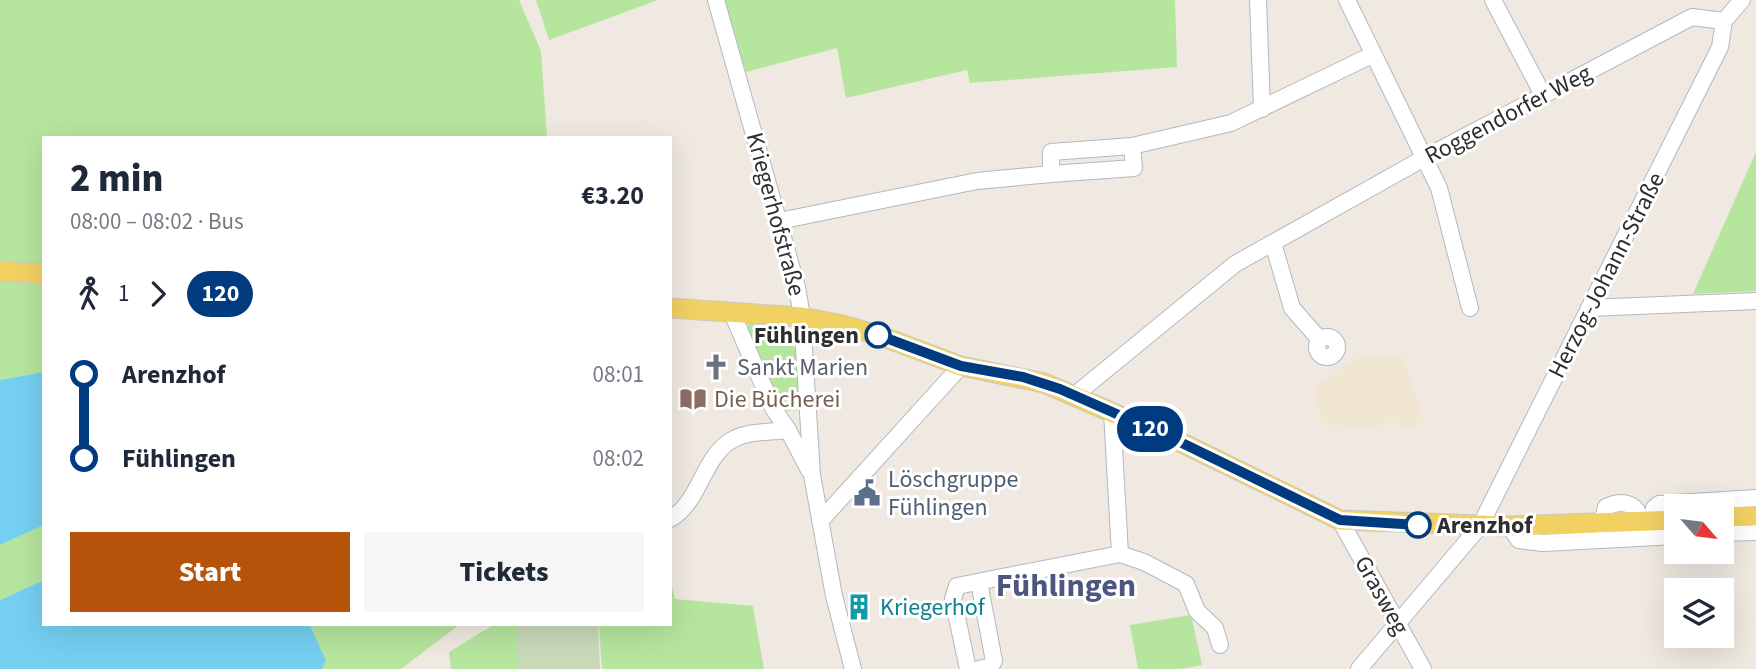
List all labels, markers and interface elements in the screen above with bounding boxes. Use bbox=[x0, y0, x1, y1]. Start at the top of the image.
street label: Roggendorfer Weg bbox=[1419, 56, 1598, 173]
street label: Kriegerhofstraße bbox=[737, 128, 814, 300]
text: 2 min bbox=[70, 152, 163, 206]
street label: Herzog-Johann-Straße bbox=[1539, 166, 1674, 384]
text: €3.20 bbox=[581, 177, 644, 214]
text: 08:00 – 08:02 · Bus bbox=[70, 205, 244, 238]
icon: walk bbox=[70, 275, 108, 313]
icon: forward bbox=[139, 275, 177, 313]
text: 120 bbox=[201, 276, 239, 311]
text: 1 bbox=[118, 277, 129, 310]
place label: Fühlingen bbox=[754, 318, 859, 353]
marker: Fühlingen bbox=[865, 322, 891, 348]
place label: Sankt Marien bbox=[737, 350, 868, 385]
church icon: Sankt Marien bbox=[701, 352, 731, 382]
text: Arenzhof bbox=[122, 356, 225, 393]
text: 08:01 bbox=[593, 358, 644, 391]
place label: Die Bücherei bbox=[714, 382, 840, 417]
library icon: Die Bücherei bbox=[678, 384, 708, 414]
line badge: 120 bbox=[1110, 406, 1190, 452]
text: 120 bbox=[1131, 411, 1169, 446]
text: Fühlingen bbox=[122, 440, 236, 477]
text: 08:02 bbox=[593, 442, 644, 475]
place label: Löschgruppe Fühlingen bbox=[888, 462, 1018, 525]
public building icon: Löschgruppe Fühlingen bbox=[852, 478, 882, 508]
north arrow bbox=[1664, 494, 1734, 564]
map controls bbox=[1664, 494, 1734, 648]
place label: Arenzhof bbox=[1436, 508, 1533, 543]
marker: Arenzhof bbox=[1405, 512, 1431, 538]
button: Start bbox=[70, 532, 350, 612]
button: Tickets bbox=[364, 532, 644, 612]
street label: Grasweg bbox=[1345, 549, 1418, 641]
district label: Fühlingen bbox=[996, 563, 1136, 609]
button: layers bbox=[1664, 578, 1734, 648]
place label: Kriegerhof bbox=[880, 590, 986, 625]
building icon: Kriegerhof bbox=[844, 592, 874, 622]

